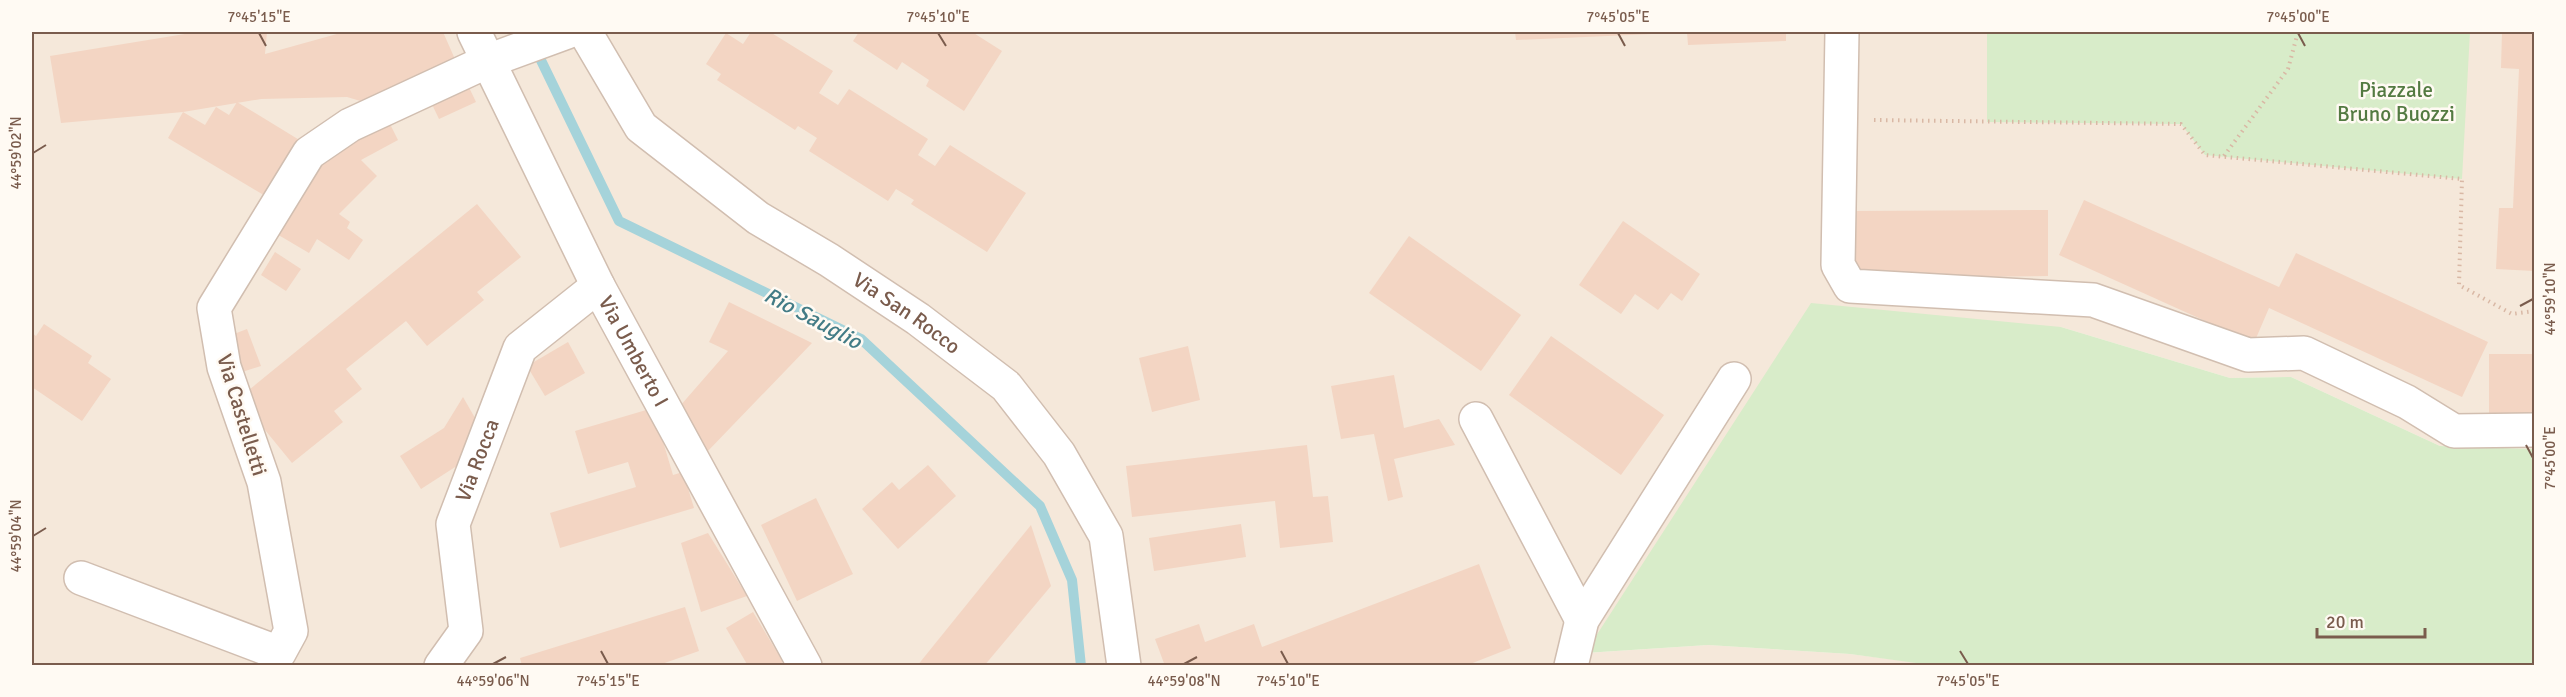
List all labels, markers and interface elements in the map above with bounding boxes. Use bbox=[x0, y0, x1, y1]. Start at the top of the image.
text: 7°45'15"E bbox=[227, 8, 291, 26]
text: 7°45'10"E bbox=[906, 8, 970, 26]
text: 7°45'05"E bbox=[1586, 8, 1650, 26]
text: 7°45'00"E bbox=[2266, 8, 2330, 26]
park label: Piazzale Bruno Buozzi bbox=[2337, 77, 2455, 127]
text: 44°59'02"N bbox=[7, 116, 25, 190]
text: 44°59'10"N bbox=[2541, 262, 2559, 336]
street label: Via San Rocco bbox=[848, 267, 966, 360]
water label: Rio Sauglio bbox=[760, 281, 868, 356]
street label: Via Umberto I bbox=[593, 291, 674, 411]
street label: Via Castelletti bbox=[211, 351, 273, 479]
street label: Via Rocca bbox=[450, 415, 505, 505]
text: 7°45'00"E bbox=[2541, 426, 2559, 490]
text: 44°59'04"N bbox=[7, 499, 25, 573]
scale bar bbox=[2317, 601, 2425, 639]
text: 20 m bbox=[2326, 611, 2364, 633]
text: 44°59'06"N bbox=[456, 672, 530, 690]
text: 7°45'15"E bbox=[576, 672, 640, 690]
text: 44°59'08"N bbox=[1147, 672, 1221, 690]
text: 7°45'10"E bbox=[1256, 672, 1320, 690]
text: 7°45'05"E bbox=[1936, 672, 2000, 690]

